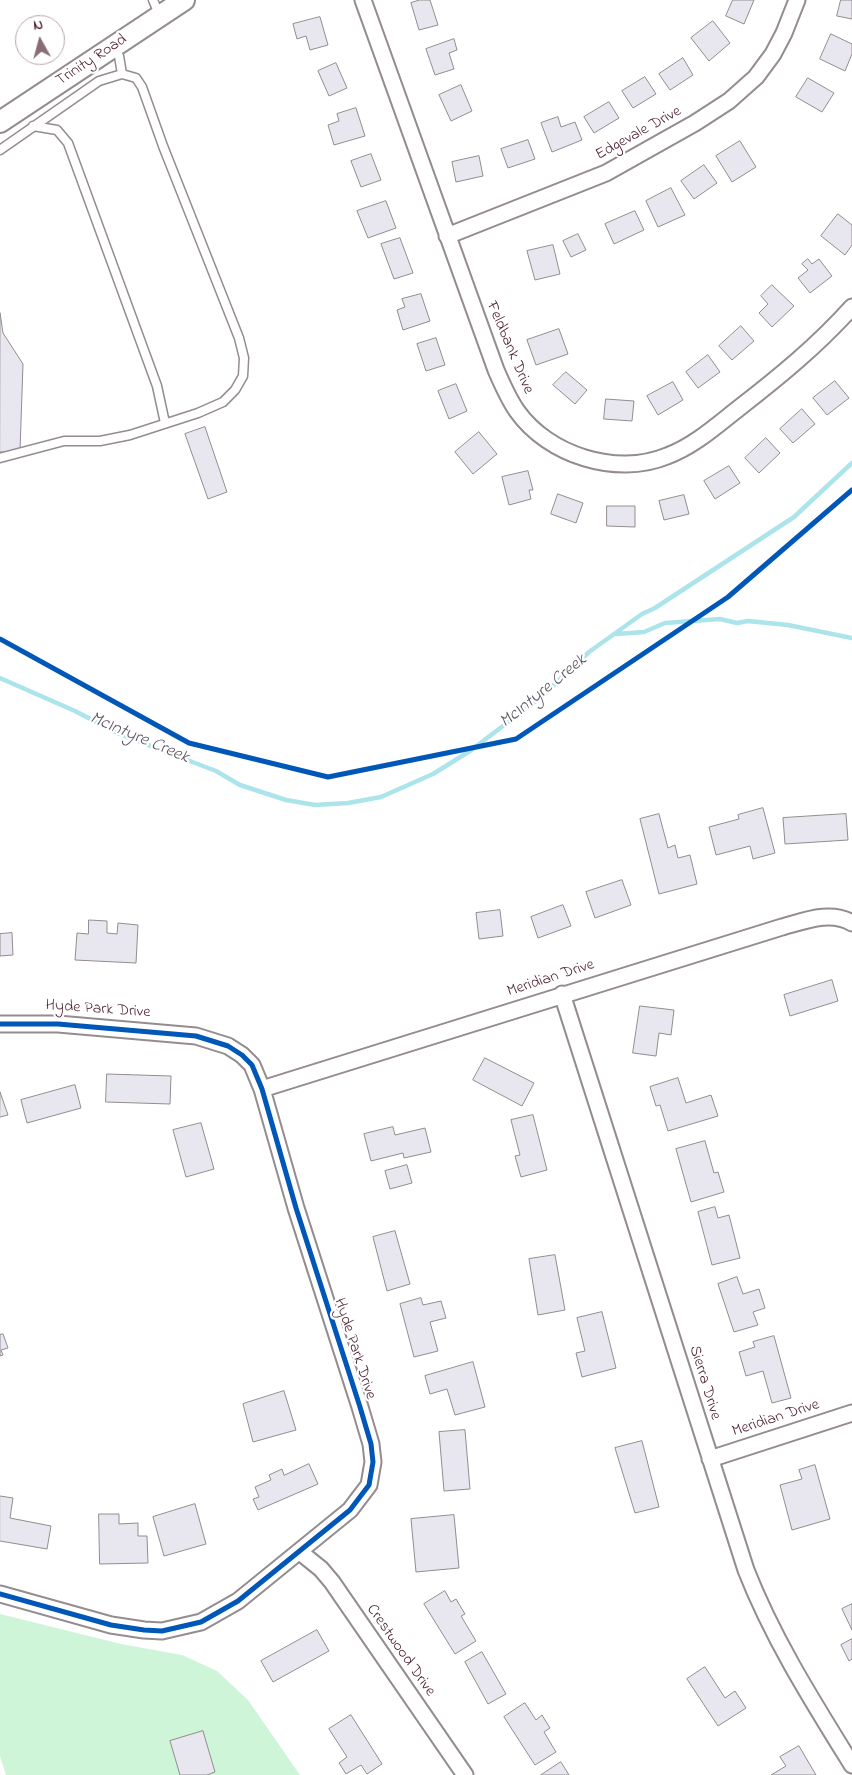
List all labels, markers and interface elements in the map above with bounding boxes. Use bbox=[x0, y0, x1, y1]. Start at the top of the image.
north arrow bbox=[15, 15, 65, 65]
text: N bbox=[32, 15, 44, 37]
street label: Trinity Road bbox=[53, 31, 131, 91]
street label: Edgevale Drive bbox=[593, 103, 685, 165]
street label: Feldbank Drive bbox=[481, 299, 537, 397]
water label: McIntyre Creek bbox=[496, 650, 592, 734]
water label: McIntyre Creek bbox=[86, 708, 192, 770]
street label: Meridian Drive bbox=[505, 956, 597, 1002]
street label: Hyde Park Drive bbox=[45, 997, 151, 1023]
street label: Hyde Park Drive bbox=[329, 1296, 379, 1402]
street label: Sierra Drive bbox=[684, 1344, 724, 1422]
street label: Meridian Drive bbox=[730, 1396, 822, 1442]
street label: Crestwood Drive bbox=[361, 1601, 439, 1701]

